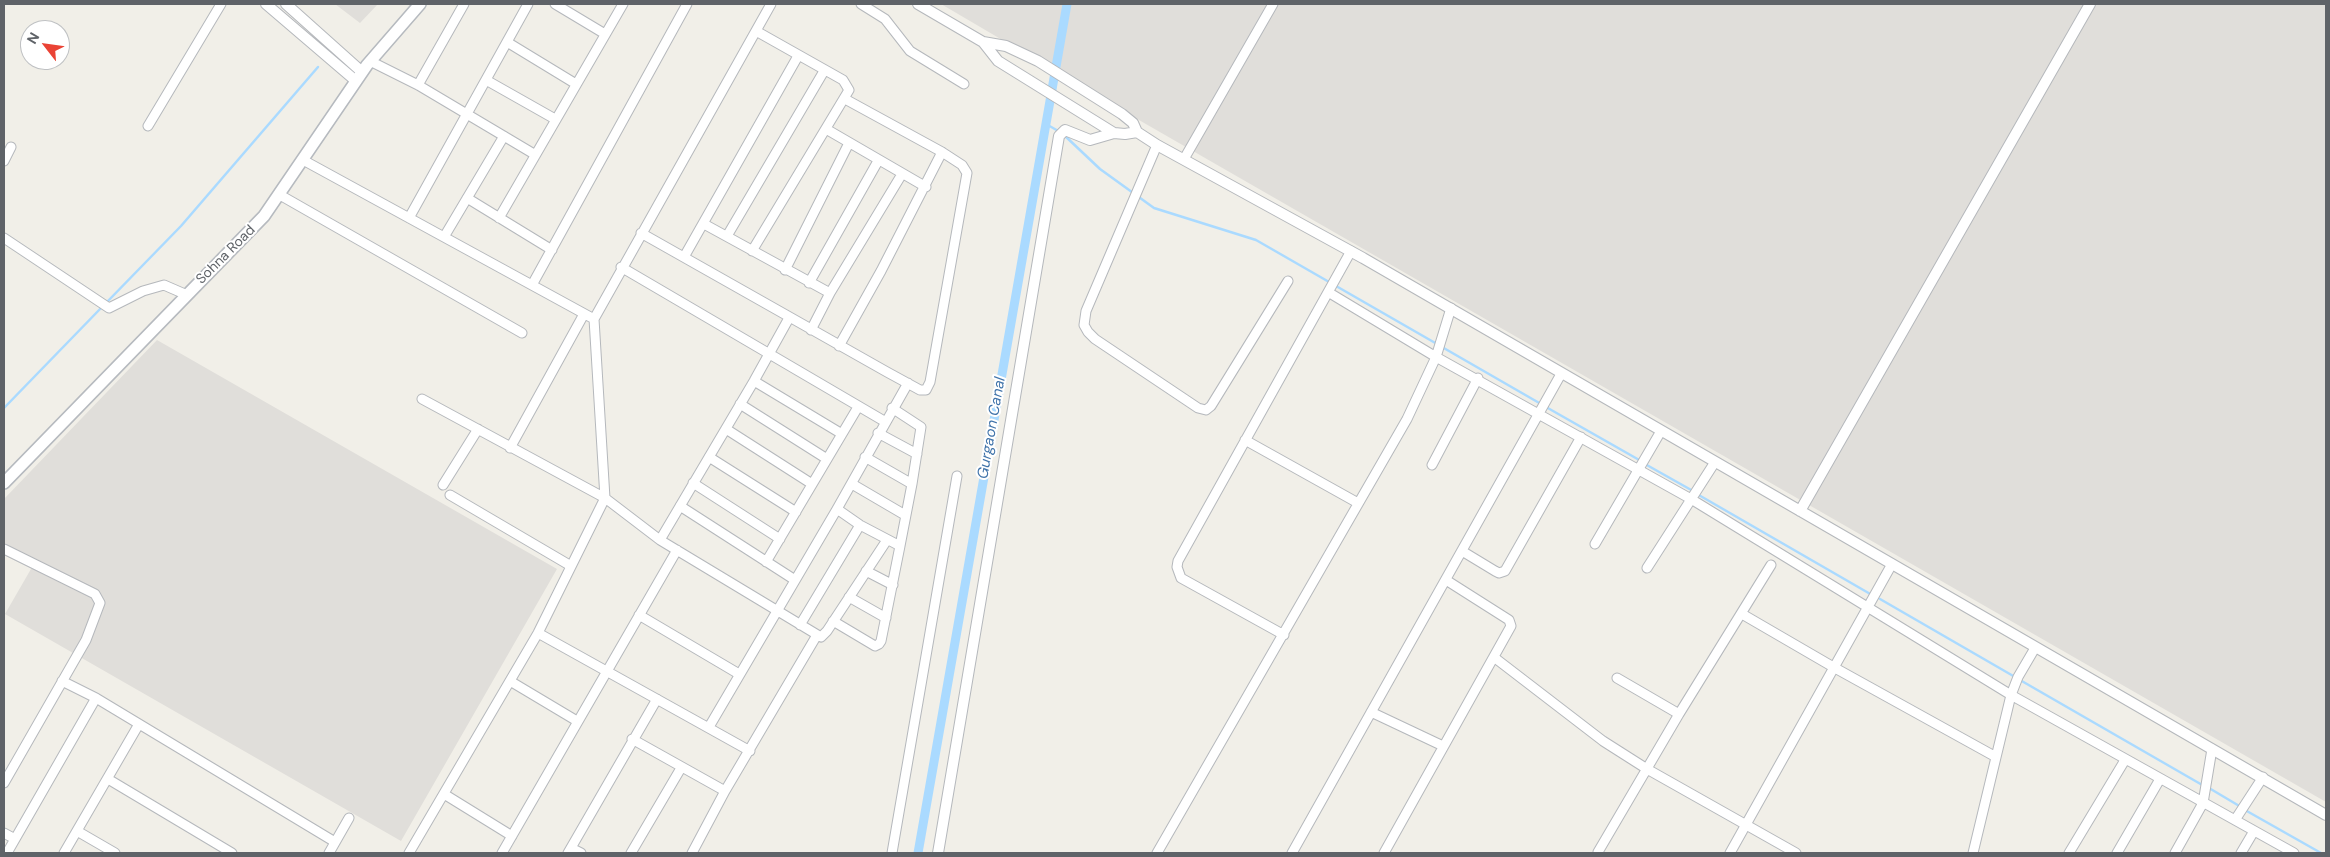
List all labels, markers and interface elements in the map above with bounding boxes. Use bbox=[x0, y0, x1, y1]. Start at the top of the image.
north arrow bbox=[20, 20, 70, 70]
text: N bbox=[23, 29, 43, 47]
street label: Sohna Road bbox=[193, 222, 259, 288]
water label: Gurgaon Canal bbox=[974, 376, 1010, 480]

